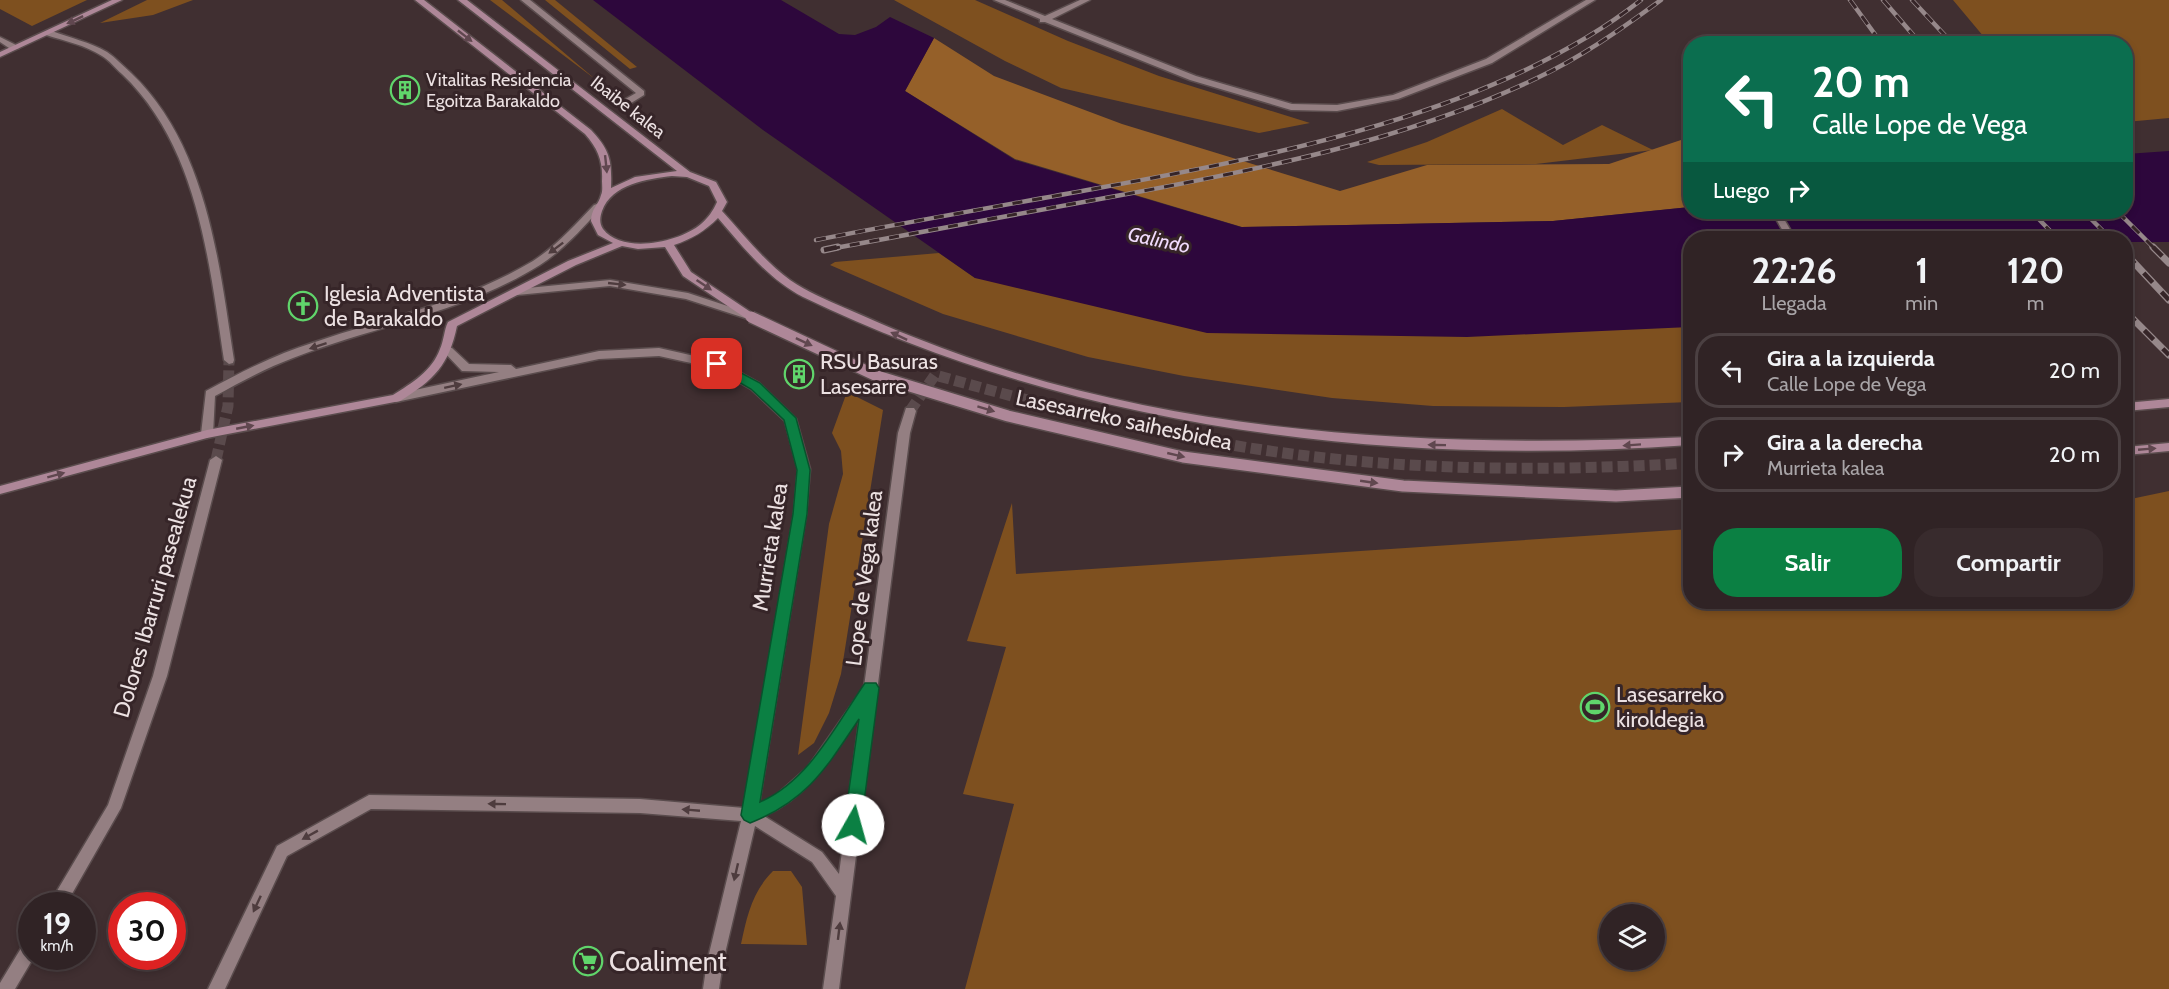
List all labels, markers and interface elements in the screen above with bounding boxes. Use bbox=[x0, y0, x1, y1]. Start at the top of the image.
one-way arrow bbox=[67, 16, 84, 25]
one-way arrow bbox=[457, 30, 473, 42]
text: 20 m bbox=[1812, 56, 1910, 108]
icon: left bbox=[1713, 60, 1791, 138]
place label: Vitalitas Residencia Egoitza Barakaldo bbox=[426, 69, 572, 112]
street label: Ibaibe kalea bbox=[586, 71, 670, 143]
building icon: Vitalitas Residencia Egoitza Barakaldo bbox=[389, 74, 421, 106]
text: Calle Lope de Vega bbox=[1812, 108, 2027, 141]
one-way arrow bbox=[601, 155, 611, 174]
icon: right bbox=[1782, 174, 1815, 207]
text: Luego bbox=[1713, 177, 1770, 204]
water label: Galindo bbox=[1126, 222, 1192, 258]
one-way arrow bbox=[548, 242, 563, 254]
text: 22:26 bbox=[1751, 248, 1837, 292]
text: 1 bbox=[1915, 248, 1928, 292]
text: 120 bbox=[2007, 248, 2064, 292]
one-way arrow bbox=[607, 279, 626, 289]
one-way arrow bbox=[696, 279, 712, 290]
place label: Iglesia Adventista de Barakaldo bbox=[324, 280, 485, 332]
church icon: Iglesia Adventista de Barakaldo bbox=[287, 290, 319, 322]
text: Llegada bbox=[1762, 291, 1827, 315]
text: min bbox=[1905, 291, 1938, 315]
text: m bbox=[2027, 291, 2044, 315]
one-way arrow bbox=[890, 332, 907, 341]
one-way arrow bbox=[795, 337, 813, 347]
pin bbox=[691, 338, 742, 389]
one-way arrow bbox=[309, 342, 327, 351]
text: Gira a la izquierda bbox=[1767, 345, 1935, 372]
icon: arrive bbox=[700, 347, 733, 380]
place label: RSU Basuras Lasesarre bbox=[820, 348, 938, 400]
icon: left bbox=[1716, 354, 1749, 387]
text: 20 m bbox=[2049, 357, 2100, 384]
building icon: RSU Basuras Lasesarre bbox=[783, 358, 815, 390]
text: Calle Lope de Vega bbox=[1767, 372, 1926, 396]
one-way arrow bbox=[444, 381, 463, 390]
street label: Lasesarreko saihesbidea bbox=[1013, 384, 1235, 456]
one-way arrow bbox=[977, 405, 995, 414]
one-way arrow bbox=[236, 422, 255, 431]
text: Gira a la derecha bbox=[1767, 429, 1923, 456]
icon: right bbox=[1716, 438, 1749, 471]
one-way arrow bbox=[1428, 440, 1447, 450]
one-way arrow bbox=[1623, 440, 1642, 449]
text: 20 m bbox=[2049, 441, 2100, 468]
one-way arrow bbox=[2138, 444, 2157, 454]
one-way arrow bbox=[1166, 451, 1185, 461]
text: Murrieta kalea bbox=[1767, 456, 1884, 480]
one-way arrow bbox=[48, 470, 66, 479]
street label: Dolores Ibarruri pasealekua bbox=[108, 473, 202, 721]
one-way arrow bbox=[1359, 477, 1378, 486]
street label: Murrieta kalea bbox=[747, 481, 793, 613]
street label: Lope de Vega kalea bbox=[840, 488, 888, 667]
button: Salir bbox=[1713, 528, 1902, 597]
button: Compartir bbox=[1914, 528, 2103, 597]
place label: Lasesarreko kiroldegia bbox=[1616, 681, 1724, 733]
sports icon: Lasesarreko kiroldegia bbox=[1579, 691, 1611, 723]
position arrow bbox=[821, 793, 885, 857]
one-way arrow bbox=[487, 799, 506, 809]
one-way arrow bbox=[682, 805, 701, 815]
one-way arrow bbox=[301, 830, 318, 840]
one-way arrow bbox=[731, 862, 741, 881]
speed limit sign: 30 bbox=[108, 892, 186, 970]
one-way arrow bbox=[252, 895, 261, 912]
map controls bbox=[1599, 904, 1665, 970]
button: layers bbox=[1599, 904, 1665, 970]
text: 19 bbox=[43, 905, 71, 942]
one-way arrow bbox=[835, 921, 844, 940]
text: km/h bbox=[41, 937, 73, 955]
supermarket icon: Coaliment bbox=[572, 945, 604, 977]
place label: Coaliment bbox=[609, 945, 727, 978]

